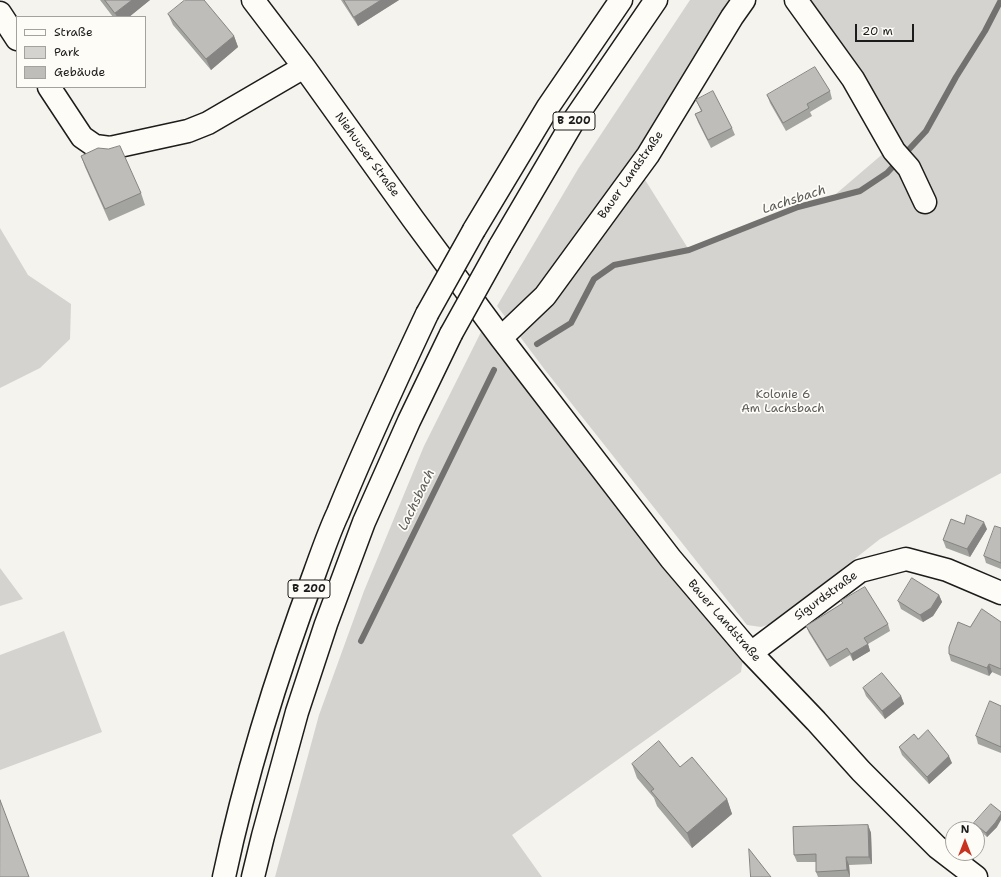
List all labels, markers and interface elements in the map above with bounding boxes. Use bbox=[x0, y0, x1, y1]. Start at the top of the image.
legend bbox=[16, 16, 146, 88]
scale bar bbox=[857, 16, 916, 42]
text: 20 m bbox=[862, 23, 893, 39]
text: Straße bbox=[54, 24, 93, 40]
text: Park bbox=[54, 44, 80, 60]
text: Gebäude bbox=[54, 64, 105, 80]
street label: Niehuuser Straße bbox=[332, 110, 402, 200]
road number: B 200 bbox=[553, 112, 595, 130]
street label: Bauer Landstraße bbox=[595, 128, 667, 222]
water label: Lachsbach bbox=[760, 182, 828, 218]
park label: Kolonie 6 Am Lachsbach bbox=[741, 388, 825, 416]
water label: Lachsbach bbox=[396, 467, 438, 533]
street label: Sigurdstraße bbox=[792, 568, 860, 624]
street label: Bauer Landstraße bbox=[684, 577, 764, 665]
road number: B 200 bbox=[288, 580, 330, 598]
north arrow bbox=[945, 821, 985, 861]
text: N bbox=[961, 822, 969, 837]

